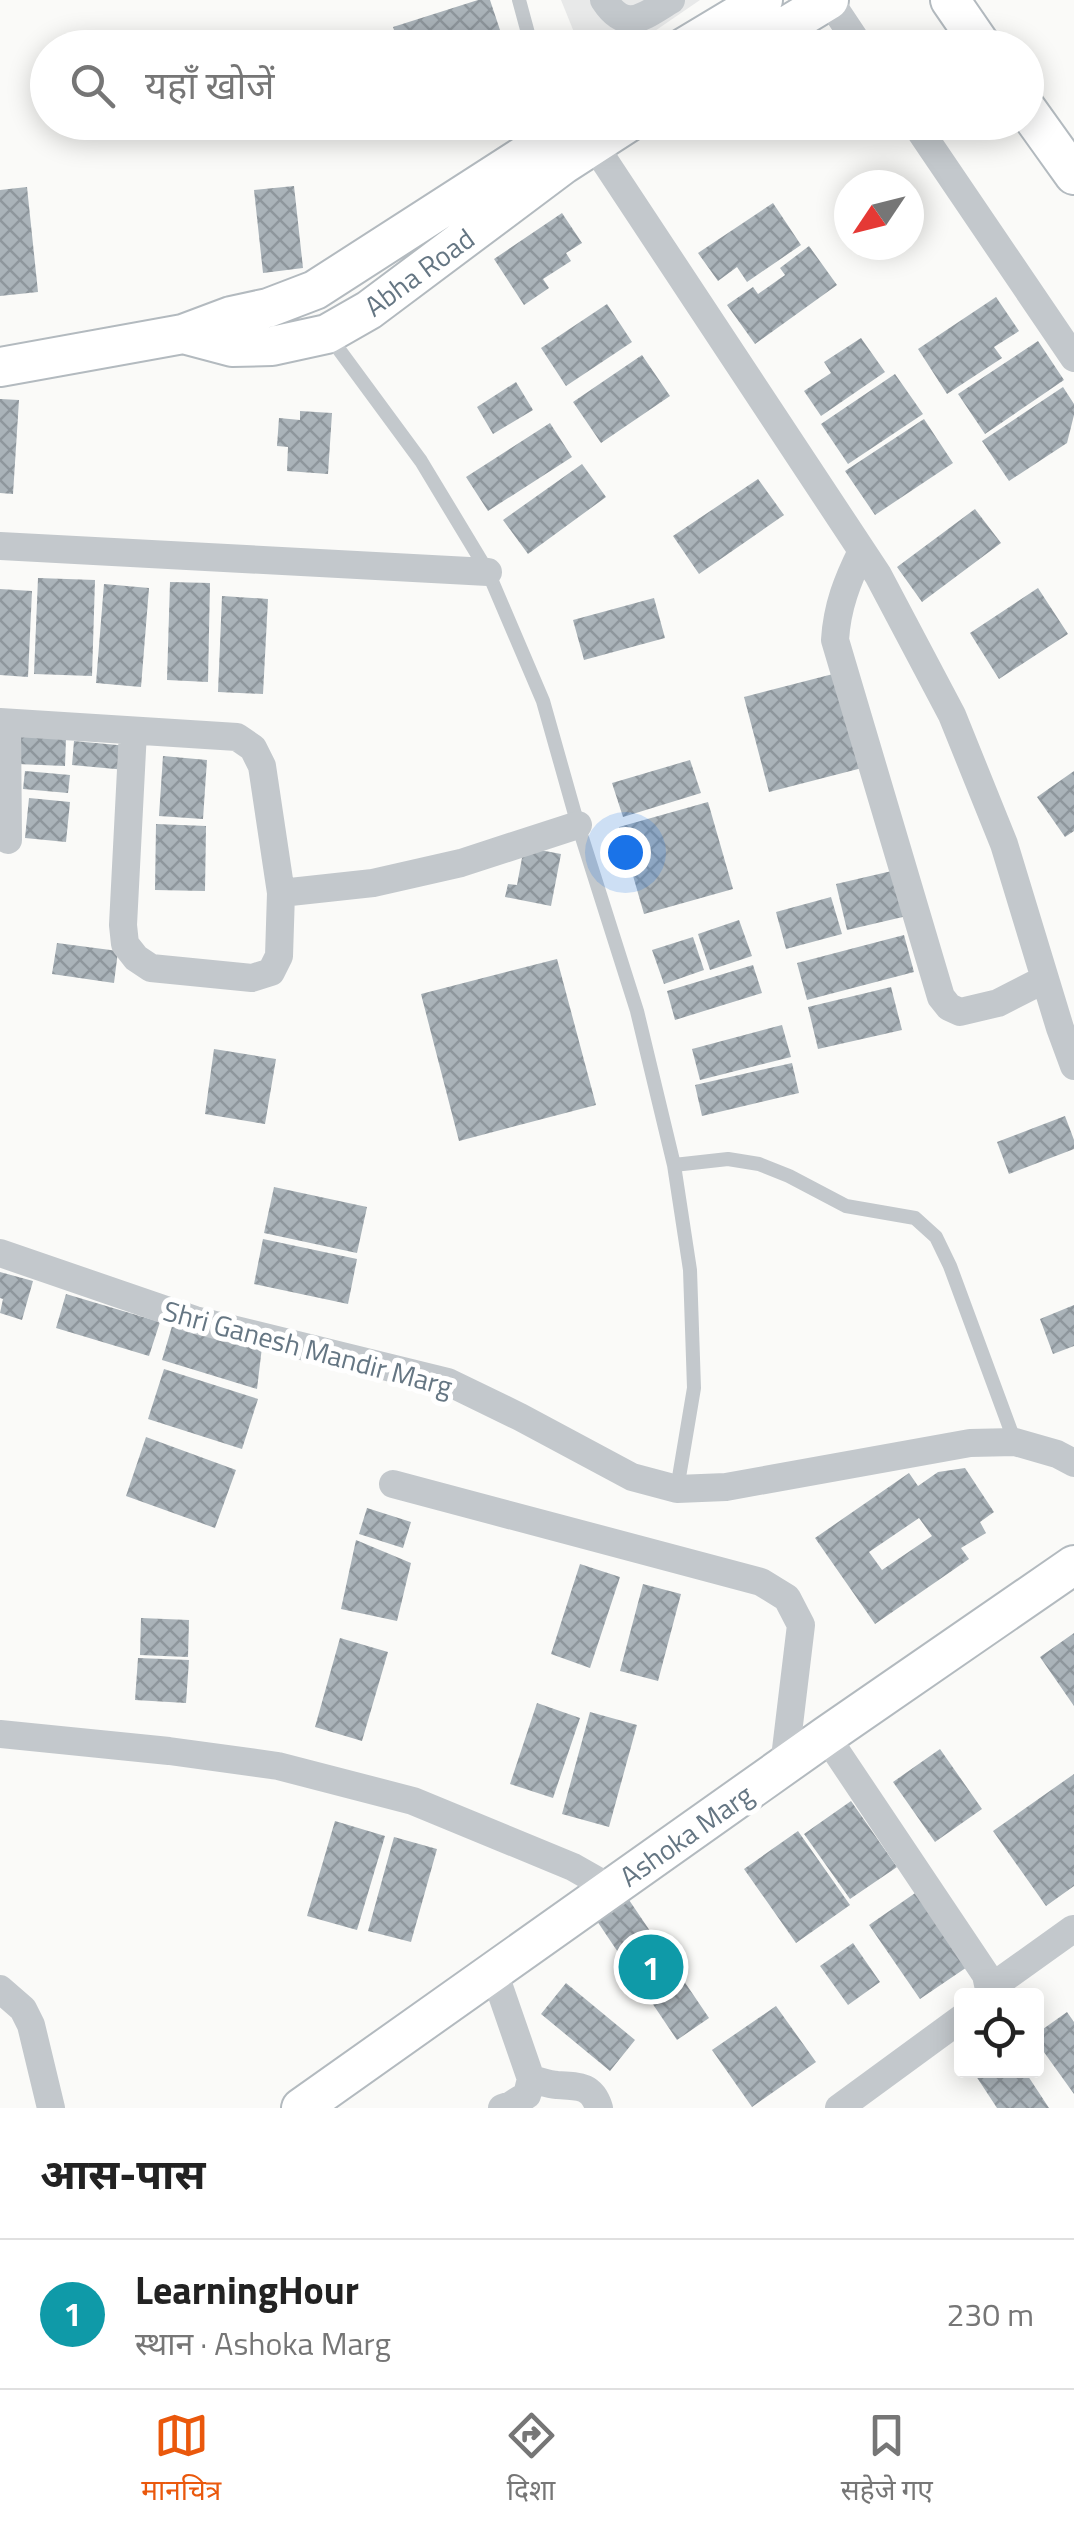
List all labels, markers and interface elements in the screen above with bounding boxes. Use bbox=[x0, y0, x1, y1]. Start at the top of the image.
search box bbox=[30, 30, 1044, 140]
text: यहाँ खोजें bbox=[145, 56, 275, 114]
icon: search bbox=[65, 58, 120, 113]
north arrow bbox=[834, 170, 924, 260]
street label: Abha Road bbox=[355, 217, 483, 327]
your location bbox=[600, 827, 651, 878]
street label: Shri Ganesh Mandir Marg bbox=[159, 1289, 457, 1407]
street label: Ashoka Marg bbox=[610, 1773, 762, 1897]
pin: 1 bbox=[618, 1930, 684, 2004]
map controls bbox=[954, 1988, 1044, 2078]
button: locate bbox=[954, 1988, 1044, 2078]
text: आस-पास bbox=[40, 2141, 205, 2205]
text: LearningHour bbox=[135, 2261, 359, 2319]
text: 1 bbox=[64, 2290, 81, 2338]
text: 230 m bbox=[946, 2290, 1034, 2338]
text: स्थान · Ashoka Marg bbox=[135, 2319, 391, 2367]
tab: मानचित्र bbox=[141, 2408, 221, 2511]
tab: दिशा bbox=[504, 2408, 559, 2511]
tab: सहेजे गए bbox=[841, 2408, 933, 2511]

